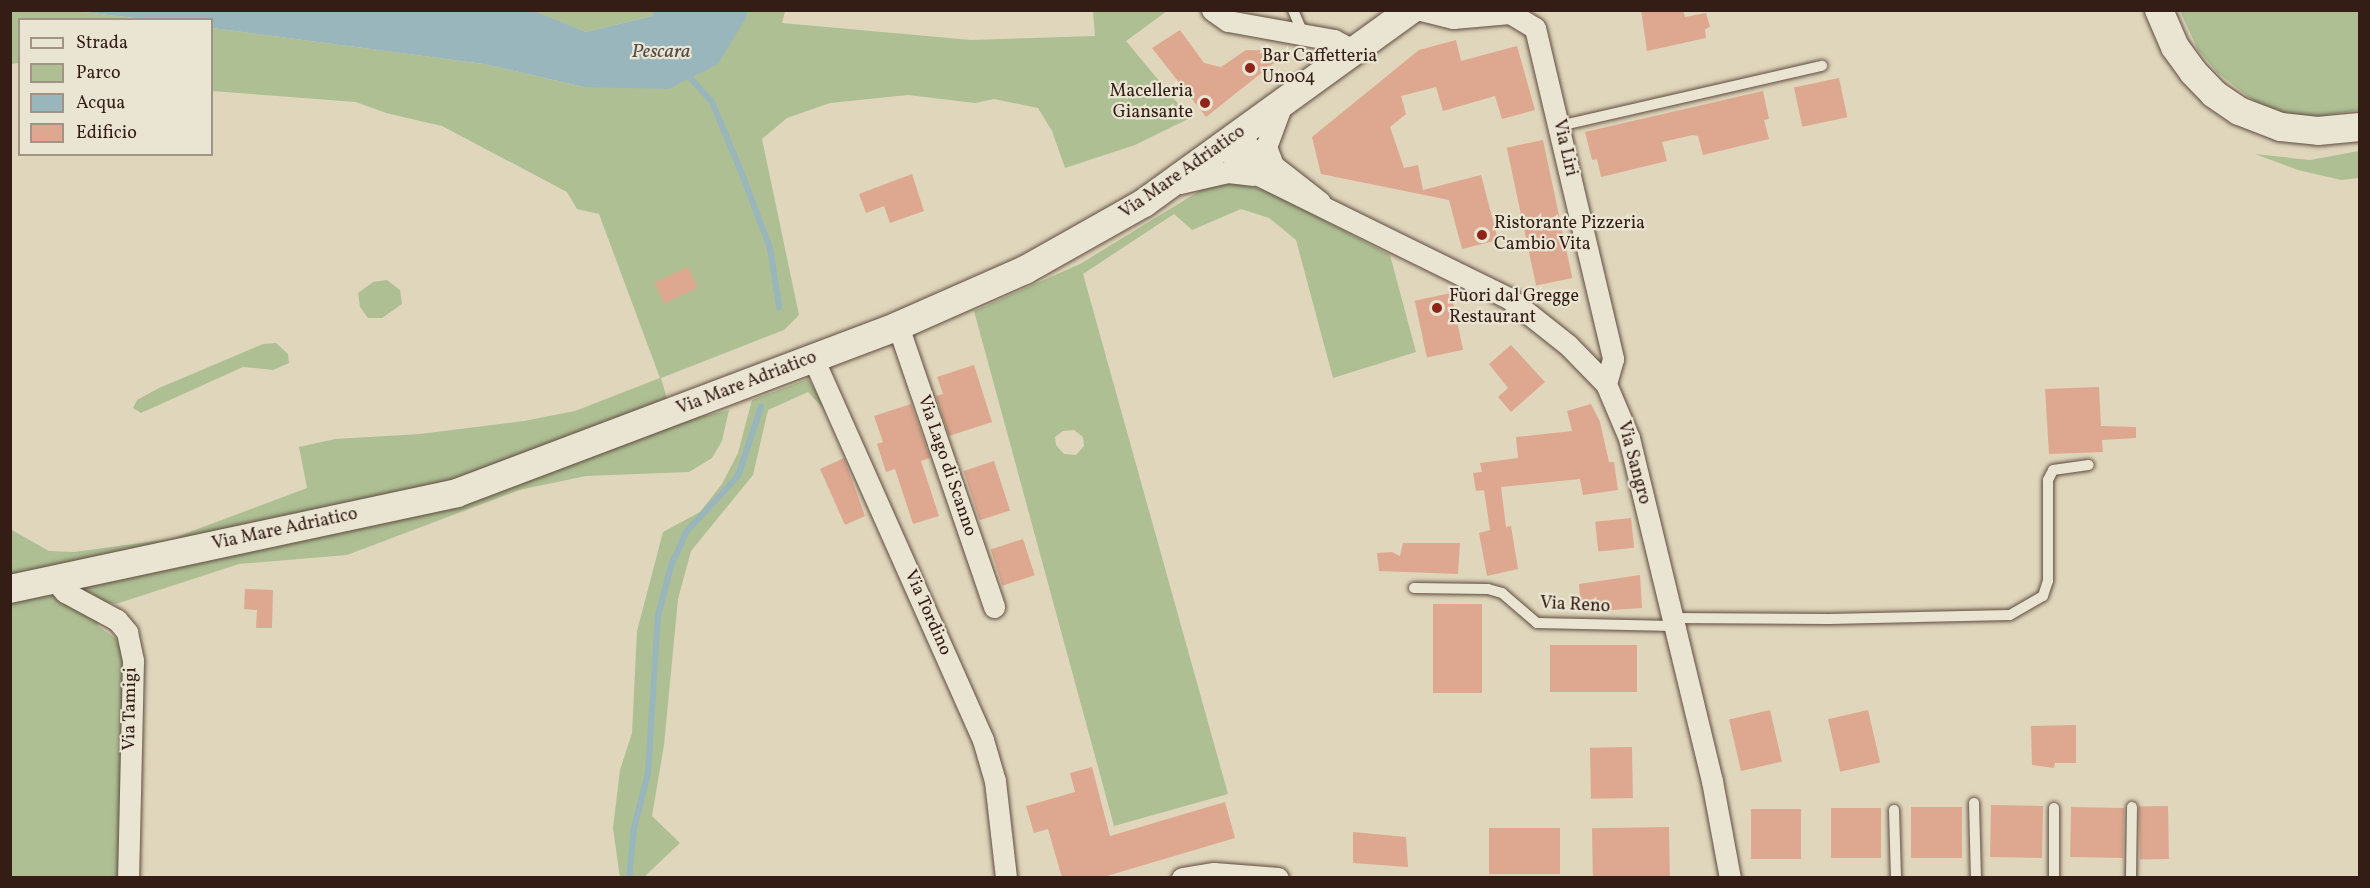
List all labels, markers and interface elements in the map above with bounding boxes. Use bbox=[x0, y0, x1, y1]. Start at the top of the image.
legend bbox=[18, 18, 213, 156]
text: Strada bbox=[76, 31, 128, 56]
water label: Pescara bbox=[632, 40, 690, 64]
place label: Bar Caffetteria Uno04 bbox=[1262, 47, 1377, 90]
text: Parco bbox=[76, 61, 121, 86]
marker: Bar Caffetteria Uno04 bbox=[1243, 61, 1257, 75]
place label: Macelleria Giansante bbox=[1109, 82, 1193, 124]
text: Acqua bbox=[76, 91, 125, 116]
marker: Macelleria Giansante bbox=[1198, 96, 1212, 110]
street label: Via Liri bbox=[1547, 117, 1581, 179]
text: Edificio bbox=[76, 121, 137, 146]
street label: Via Mare Adriatico bbox=[1116, 122, 1250, 224]
place label: Ristorante Pizzeria Cambio Vita bbox=[1494, 214, 1645, 256]
marker: Ristorante Pizzeria Cambio Vita bbox=[1475, 228, 1489, 242]
place label: Fuori dal Gregge Restaurant bbox=[1449, 287, 1579, 330]
marker: Fuori dal Gregge Restaurant bbox=[1430, 301, 1444, 315]
street label: Via Mare Adriatico bbox=[674, 347, 820, 421]
street label: Via Lago di Scanno bbox=[912, 393, 980, 539]
street label: Via Sangro bbox=[1612, 419, 1654, 507]
street label: Via Mare Adriatico bbox=[210, 504, 360, 556]
street label: Via Tordino bbox=[898, 567, 956, 659]
street label: Via Reno bbox=[1539, 593, 1611, 619]
street label: Via Tamigi bbox=[119, 667, 143, 751]

